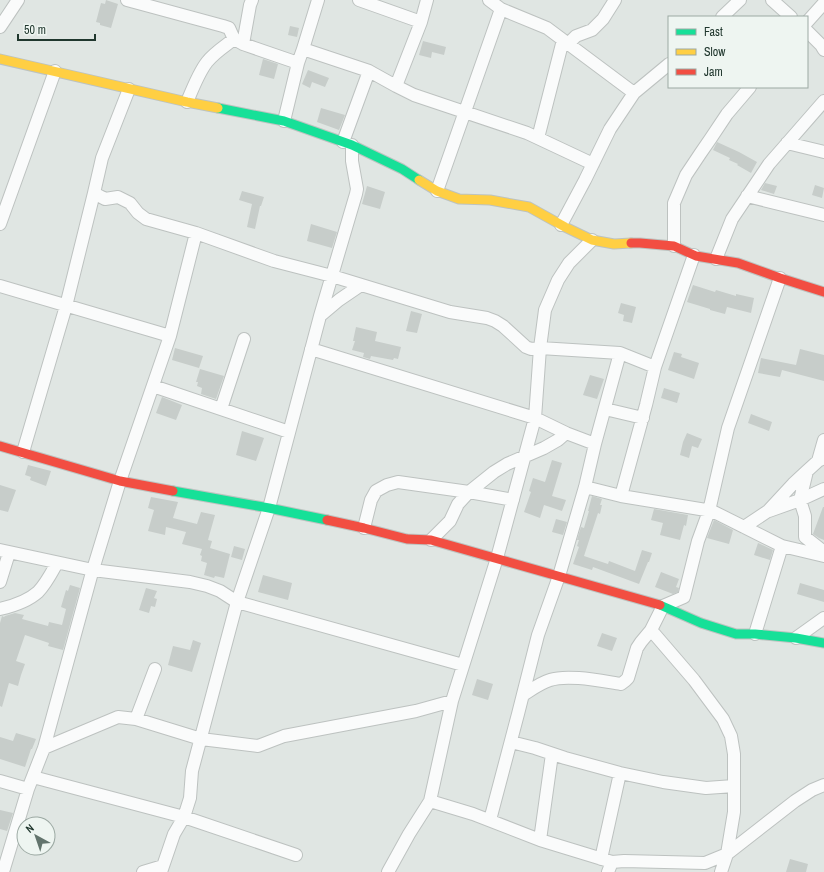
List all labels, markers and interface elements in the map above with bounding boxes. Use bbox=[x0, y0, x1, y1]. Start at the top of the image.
scale bar bbox=[18, 16, 95, 42]
legend bbox=[668, 16, 808, 88]
text: 50 m bbox=[24, 22, 46, 38]
text: Fast bbox=[704, 24, 723, 40]
text: Slow bbox=[704, 44, 726, 60]
text: Jam bbox=[704, 64, 723, 80]
north arrow bbox=[16, 816, 56, 856]
text: N bbox=[23, 821, 37, 836]

